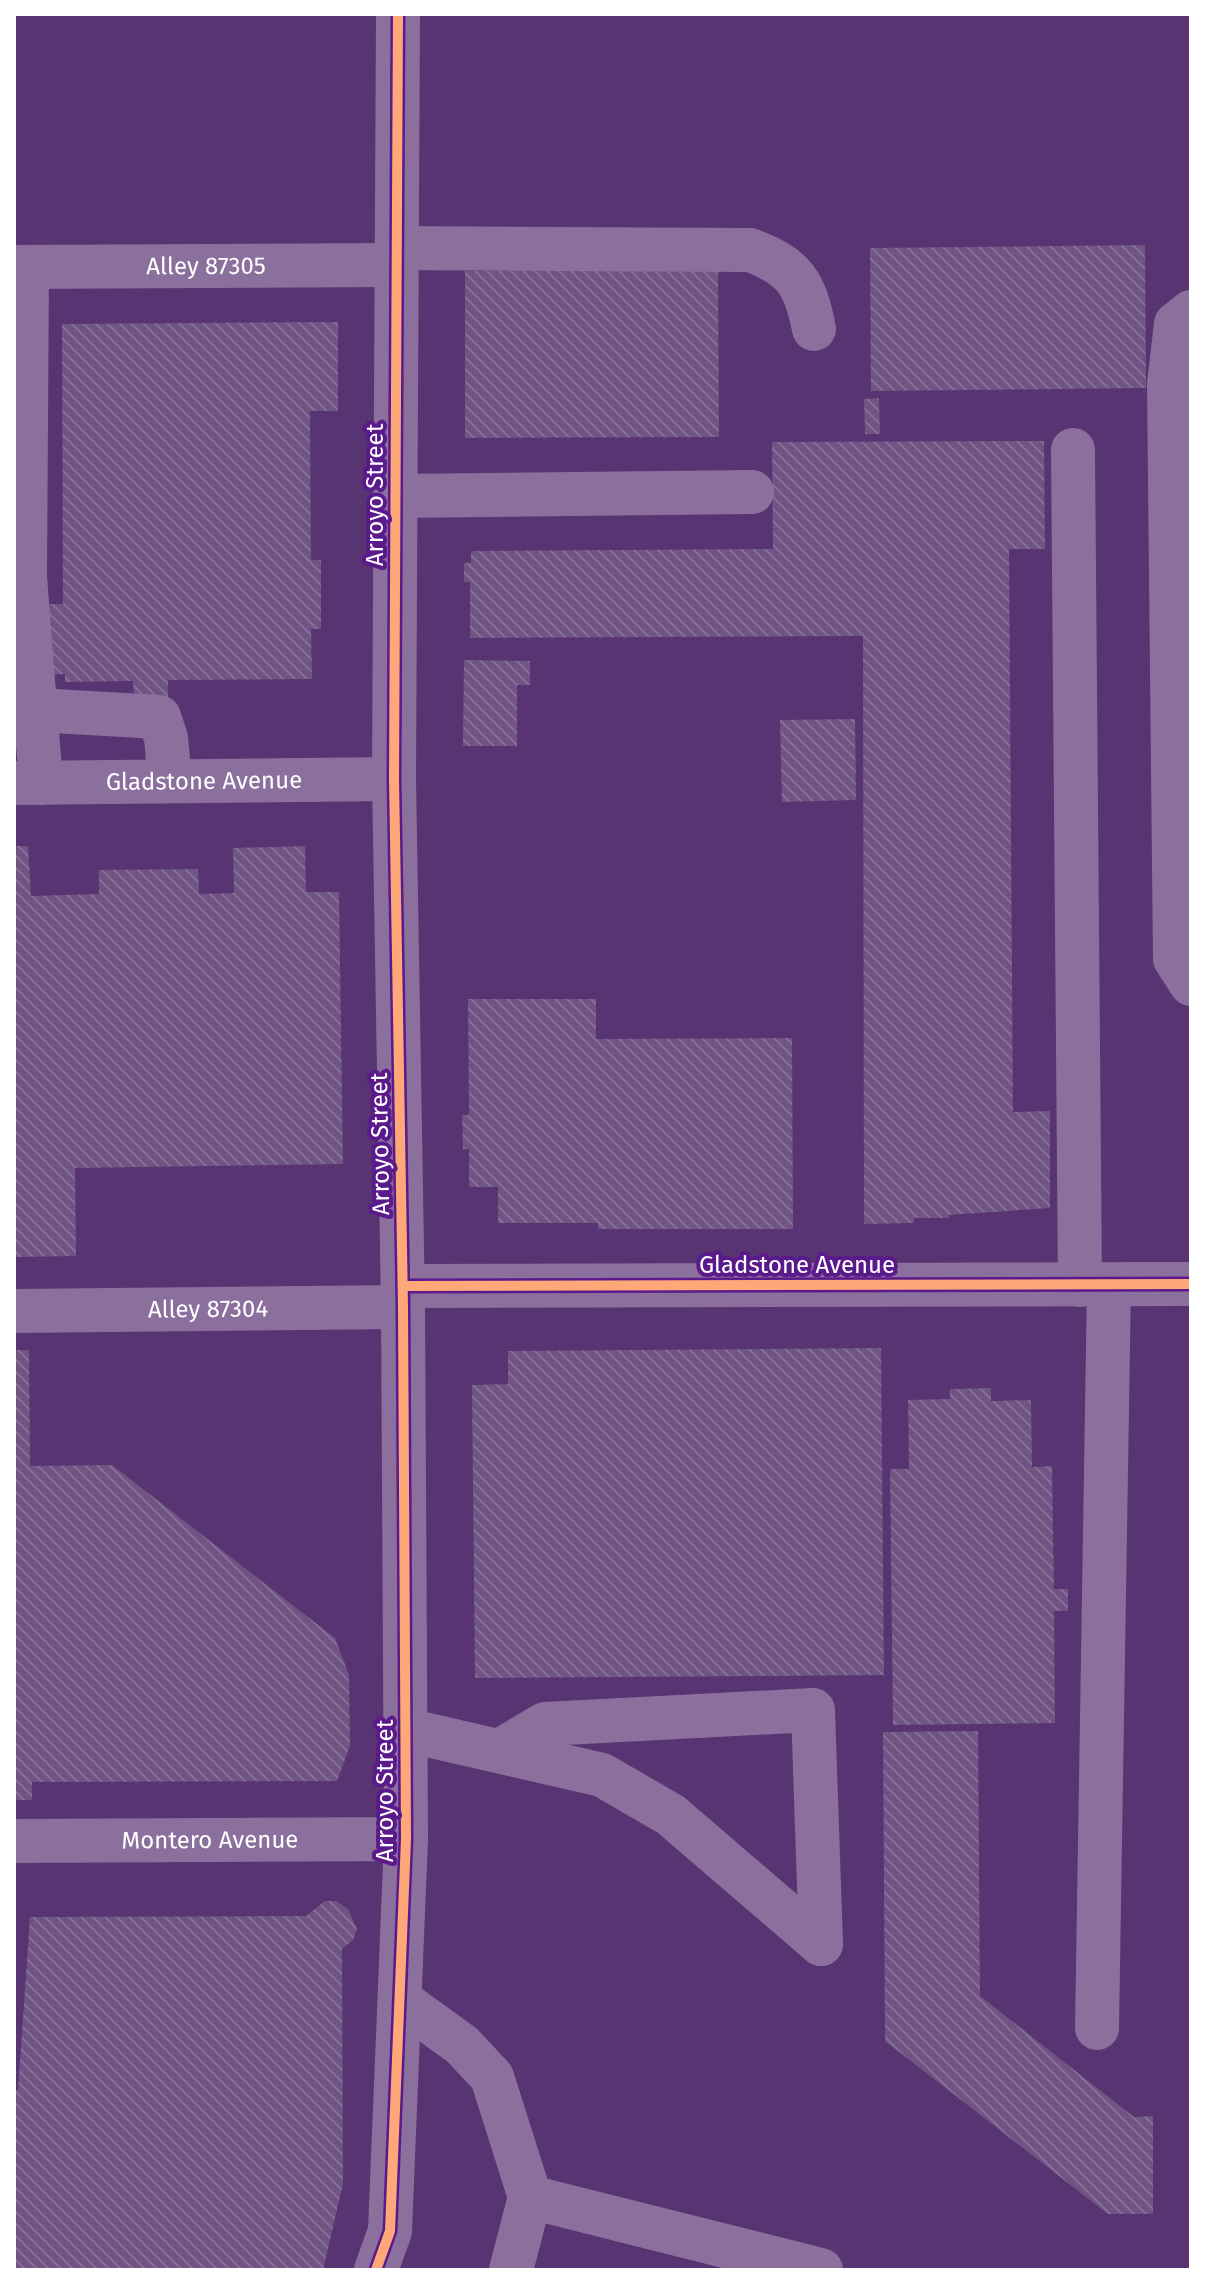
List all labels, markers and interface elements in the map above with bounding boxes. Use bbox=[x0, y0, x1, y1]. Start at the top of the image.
street label: Alley 87305 bbox=[146, 252, 266, 280]
street label: Arroyo Street bbox=[361, 423, 389, 566]
street label: Gladstone Avenue bbox=[106, 766, 302, 796]
street label: Arroyo Street bbox=[365, 1072, 395, 1216]
street label: Gladstone Avenue bbox=[699, 1251, 895, 1279]
street label: Alley 87304 bbox=[148, 1294, 269, 1324]
street label: Arroyo Street bbox=[371, 1719, 399, 1862]
street label: Montero Avenue bbox=[121, 1826, 299, 1854]

